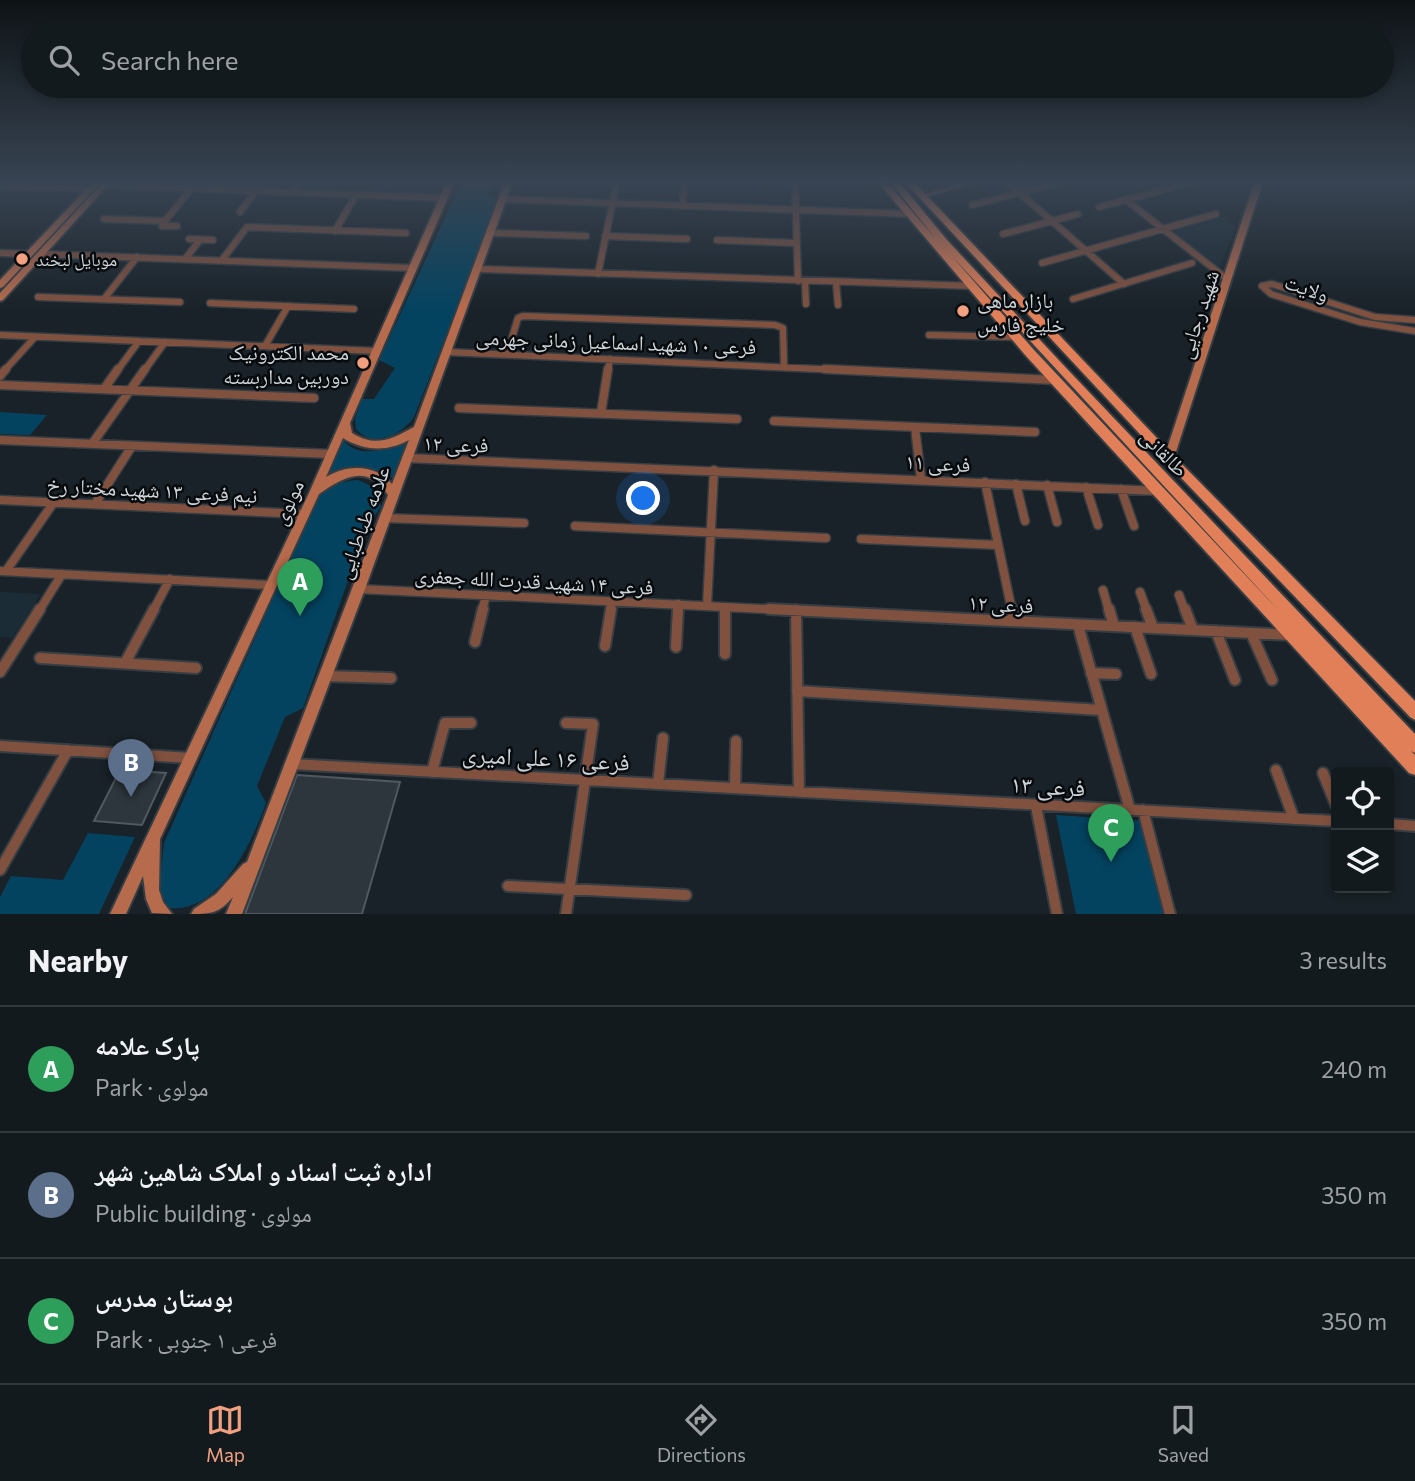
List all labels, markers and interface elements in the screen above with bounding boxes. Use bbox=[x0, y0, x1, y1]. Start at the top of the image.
search box bbox=[21, 21, 1394, 98]
icon: search bbox=[45, 41, 83, 79]
text: Search here bbox=[101, 44, 239, 75]
place label: موبایل لبخند bbox=[36, 248, 117, 271]
marker: موبایل لبخند bbox=[14, 251, 30, 267]
street label: شهید رجایی bbox=[1171, 267, 1225, 362]
street label: ولایت bbox=[1282, 268, 1332, 306]
place label: بازار ماهی خلیج فارس bbox=[977, 287, 1065, 338]
marker: بازار ماهی خلیج فارس bbox=[955, 303, 971, 319]
street label: فرعی ۱۰ شهید اسماعیل زمانی جهرمی bbox=[475, 324, 757, 360]
place label: محمد الکترونیک دوربین مداربسته bbox=[223, 339, 349, 390]
marker: محمد الکترونیک دوربین مداربسته bbox=[355, 355, 371, 371]
street label: طالقانی bbox=[1135, 423, 1194, 483]
street label: فرعی ۱۲ bbox=[423, 429, 489, 459]
street label: فرعی ۱۱ bbox=[905, 448, 971, 478]
street label: علامه طباطبایی bbox=[330, 462, 396, 583]
street label: نیم فرعی ۱۳ شهید مختار رخ bbox=[46, 471, 258, 510]
street label: مولوی bbox=[266, 476, 309, 529]
your location bbox=[626, 481, 660, 515]
pin: A bbox=[277, 558, 323, 616]
street label: فرعی ۱۴ شهید قدرت الله جعفری bbox=[414, 561, 654, 601]
street label: فرعی ۱۲ bbox=[968, 589, 1034, 619]
street label: فرعی ۱۶ علی امیری bbox=[461, 738, 631, 777]
pin: B bbox=[108, 739, 154, 797]
map controls bbox=[1331, 767, 1394, 893]
button: locate bbox=[1331, 767, 1394, 830]
street label: فرعی ۱۳ bbox=[1010, 769, 1086, 802]
pin: C bbox=[1088, 804, 1134, 862]
button: layers bbox=[1331, 830, 1394, 893]
text: Nearby bbox=[28, 941, 128, 978]
text: 3 results bbox=[1300, 946, 1387, 974]
text: پارک علامه bbox=[95, 1029, 200, 1060]
text: A bbox=[43, 1055, 59, 1083]
text: 240 m bbox=[1321, 1055, 1387, 1083]
text: Park · مولوی bbox=[95, 1073, 208, 1101]
text: اداره ثبت اسناد و املاک شاهین شهر bbox=[95, 1155, 433, 1186]
text: B bbox=[43, 1181, 59, 1209]
text: 350 m bbox=[1321, 1181, 1387, 1209]
text: Public building · مولوی bbox=[95, 1199, 312, 1227]
text: بوستان مدرس bbox=[95, 1281, 233, 1312]
text: C bbox=[43, 1307, 59, 1335]
text: 350 m bbox=[1321, 1307, 1387, 1335]
text: Park · فرعی ۱ جنوبی bbox=[95, 1325, 277, 1353]
tab: Map bbox=[206, 1401, 245, 1466]
tab: Directions bbox=[657, 1401, 746, 1466]
tab: Saved bbox=[1158, 1401, 1209, 1466]

